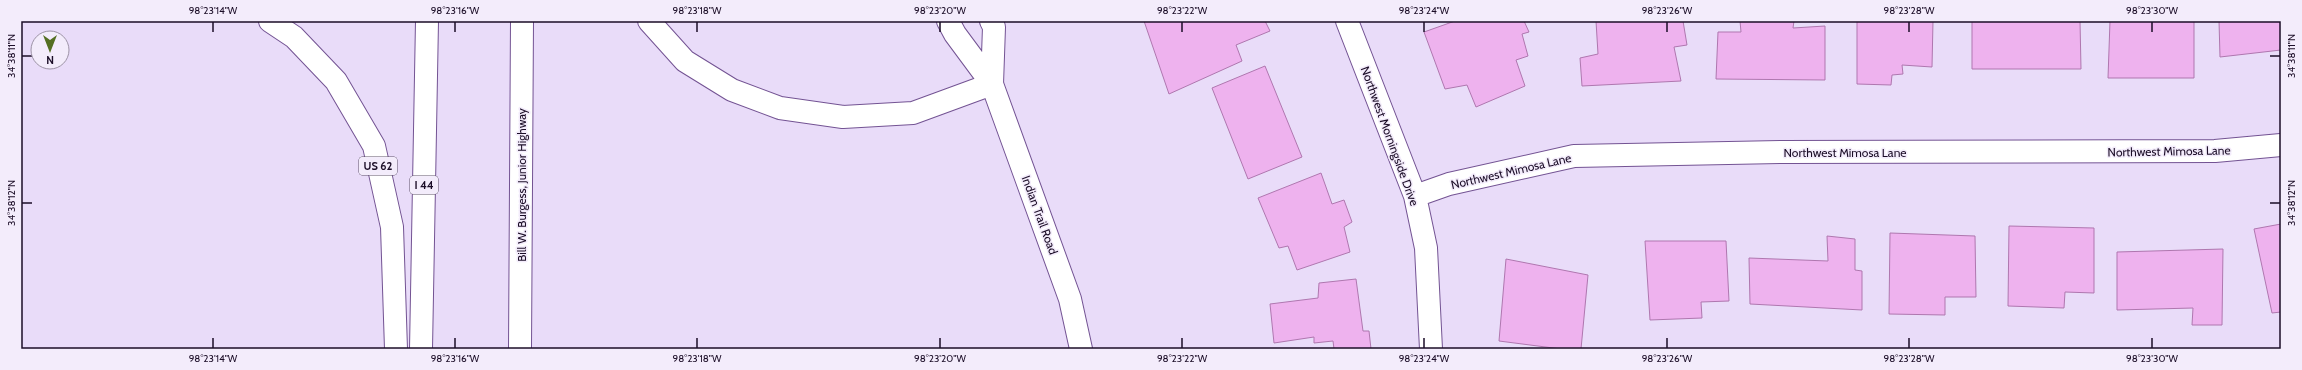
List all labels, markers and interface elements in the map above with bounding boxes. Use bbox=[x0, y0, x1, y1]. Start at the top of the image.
text: 98°23'14"W bbox=[189, 4, 238, 17]
text: 98°23'16"W bbox=[431, 4, 480, 17]
text: 98°23'18"W bbox=[672, 4, 722, 17]
text: 98°23'20"W bbox=[914, 4, 967, 17]
text: 98°23'22"W bbox=[1157, 4, 1208, 17]
text: 98°23'24"W bbox=[1399, 4, 1450, 17]
text: 98°23'26"W bbox=[1642, 4, 1693, 17]
text: 98°23'28"W bbox=[1883, 4, 1935, 17]
text: 98°23'30"W bbox=[2126, 4, 2179, 17]
north arrow bbox=[30, 30, 70, 70]
text: 34°38'11"N bbox=[5, 34, 18, 78]
text: 34°38'11"N bbox=[2285, 34, 2298, 78]
text: N bbox=[46, 53, 54, 67]
street label: Northwest Morningside Drive bbox=[1358, 64, 1422, 208]
street label: Bill W. Burgess, Junior Highway bbox=[514, 108, 529, 262]
street label: Northwest Mimosa Lane bbox=[2107, 142, 2231, 160]
street label: Northwest Mimosa Lane bbox=[1784, 145, 1906, 160]
street label: Northwest Mimosa Lane bbox=[1449, 150, 1573, 192]
road number: US 62 bbox=[359, 157, 397, 175]
street label: Indian Trail Road bbox=[1019, 173, 1061, 257]
road number: I 44 bbox=[410, 176, 438, 194]
text: 34°38'12"N bbox=[5, 180, 18, 226]
text: 34°38'12"N bbox=[2285, 180, 2298, 226]
text: 98°23'14"W bbox=[189, 352, 238, 365]
text: 98°23'16"W bbox=[431, 352, 480, 365]
text: 98°23'18"W bbox=[672, 352, 722, 365]
text: 98°23'20"W bbox=[914, 352, 967, 365]
text: 98°23'22"W bbox=[1157, 352, 1208, 365]
text: 98°23'24"W bbox=[1399, 352, 1450, 365]
text: 98°23'26"W bbox=[1642, 352, 1693, 365]
text: 98°23'28"W bbox=[1883, 352, 1935, 365]
text: 98°23'30"W bbox=[2126, 352, 2179, 365]

